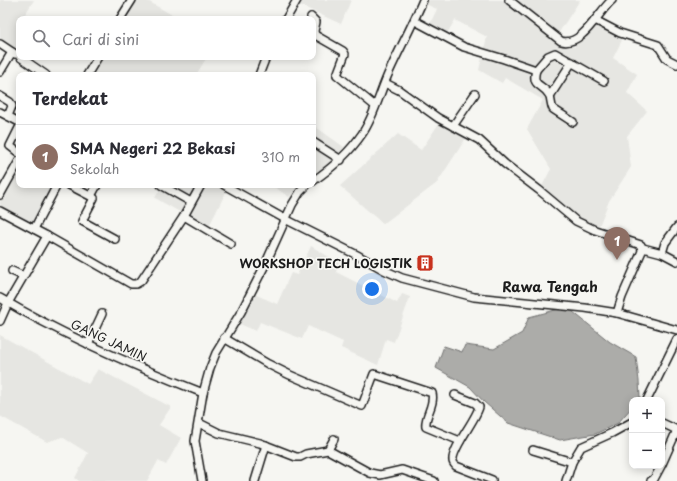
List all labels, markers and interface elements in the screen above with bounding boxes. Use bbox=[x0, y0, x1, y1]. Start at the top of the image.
search box bbox=[16, 16, 316, 60]
icon: search bbox=[30, 27, 52, 49]
text: Cari di sini bbox=[62, 27, 139, 50]
text: Terdekat bbox=[32, 85, 108, 111]
text: SMA Negeri 22 Bekasi bbox=[70, 136, 235, 159]
text: 1 bbox=[42, 147, 48, 166]
text: 310 m bbox=[261, 147, 300, 166]
text: Sekolah bbox=[70, 159, 119, 178]
pin: 1 bbox=[604, 227, 630, 260]
building icon: WORKSHOP TECH LOGISTIK bbox=[415, 253, 435, 273]
place label: WORKSHOP TECH LOGISTIK bbox=[239, 254, 412, 272]
district label: Rawa Tengah bbox=[502, 276, 598, 297]
your location bbox=[362, 279, 382, 299]
street label: GANG JAMIN bbox=[68, 315, 150, 365]
map controls bbox=[629, 397, 665, 469]
button: + bbox=[629, 397, 665, 433]
button: − bbox=[629, 433, 665, 469]

